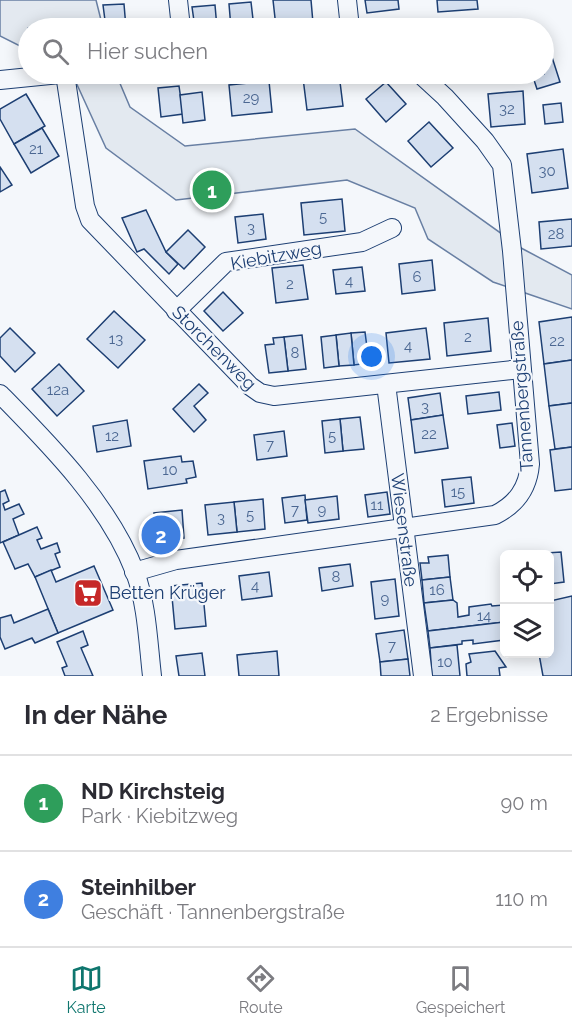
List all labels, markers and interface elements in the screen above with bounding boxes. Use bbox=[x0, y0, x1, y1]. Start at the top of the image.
search box bbox=[18, 18, 554, 84]
icon: search bbox=[39, 35, 72, 68]
text: Hier suchen bbox=[87, 38, 208, 64]
house number: 29 bbox=[243, 89, 260, 107]
house number: 32 bbox=[499, 100, 515, 118]
house number: 21 bbox=[29, 140, 44, 158]
house number: 30 bbox=[538, 162, 556, 180]
pin: 1 bbox=[192, 168, 232, 213]
house number: 5 bbox=[319, 208, 327, 226]
house number: 3 bbox=[247, 219, 255, 237]
house number: 28 bbox=[548, 225, 564, 243]
street label: Kiebitzweg bbox=[229, 237, 323, 274]
house number: 6 bbox=[412, 268, 422, 286]
house number: 4 bbox=[345, 272, 353, 290]
house number: 2 bbox=[286, 275, 294, 293]
street label: Storchenweg bbox=[168, 301, 261, 394]
street label: Tannenbergstraße bbox=[506, 319, 537, 472]
house number: 2 bbox=[464, 328, 472, 346]
house number: 13 bbox=[109, 330, 123, 348]
house number: 22 bbox=[549, 332, 565, 350]
house number: 4 bbox=[404, 337, 412, 355]
your location bbox=[357, 342, 386, 371]
house number: 8 bbox=[291, 344, 300, 362]
house number: 12a bbox=[47, 381, 69, 399]
house number: 3 bbox=[421, 398, 429, 416]
house number: 22 bbox=[421, 425, 437, 443]
house number: 12 bbox=[105, 427, 119, 445]
house number: 5 bbox=[328, 427, 336, 445]
house number: 7 bbox=[266, 436, 274, 454]
house number: 10 bbox=[162, 461, 178, 479]
street label: Wiesenstraße bbox=[387, 472, 422, 588]
house number: 15 bbox=[451, 483, 465, 501]
house number: 11 bbox=[371, 496, 384, 514]
house number: 7 bbox=[291, 501, 299, 519]
house number: 9 bbox=[318, 501, 327, 519]
house number: 5 bbox=[246, 506, 254, 524]
house number: 3 bbox=[217, 509, 225, 527]
pin: 2 bbox=[142, 512, 180, 558]
map controls bbox=[500, 550, 554, 658]
button: locate bbox=[500, 550, 554, 604]
house number: 8 bbox=[332, 568, 341, 586]
supermarket icon: Betten Krüger bbox=[72, 577, 104, 609]
house number: 4 bbox=[251, 577, 259, 595]
house number: 16 bbox=[429, 581, 445, 599]
place label: Betten Krüger bbox=[109, 582, 226, 603]
house number: 9 bbox=[381, 590, 390, 608]
button: layers bbox=[500, 604, 554, 658]
house number: 14 bbox=[477, 607, 491, 625]
house number: 7 bbox=[388, 637, 396, 655]
house number: 10 bbox=[437, 653, 453, 671]
text: In der Nähe bbox=[24, 700, 167, 730]
text: 2 Ergebnisse bbox=[430, 703, 548, 727]
text: ND Kirchsteig bbox=[81, 778, 225, 804]
text: 1 bbox=[39, 791, 48, 815]
text: 90 m bbox=[501, 791, 548, 815]
text: Park · Kiebitzweg bbox=[81, 804, 238, 828]
text: Steinhilber bbox=[81, 874, 196, 900]
text: 2 bbox=[38, 887, 49, 911]
text: 110 m bbox=[495, 887, 548, 911]
text: Geschäft · Tannenbergstraße bbox=[81, 900, 345, 924]
tab: Karte bbox=[67, 962, 106, 1017]
tab: Route bbox=[239, 962, 283, 1017]
tab: Gespeichert bbox=[416, 962, 505, 1017]

